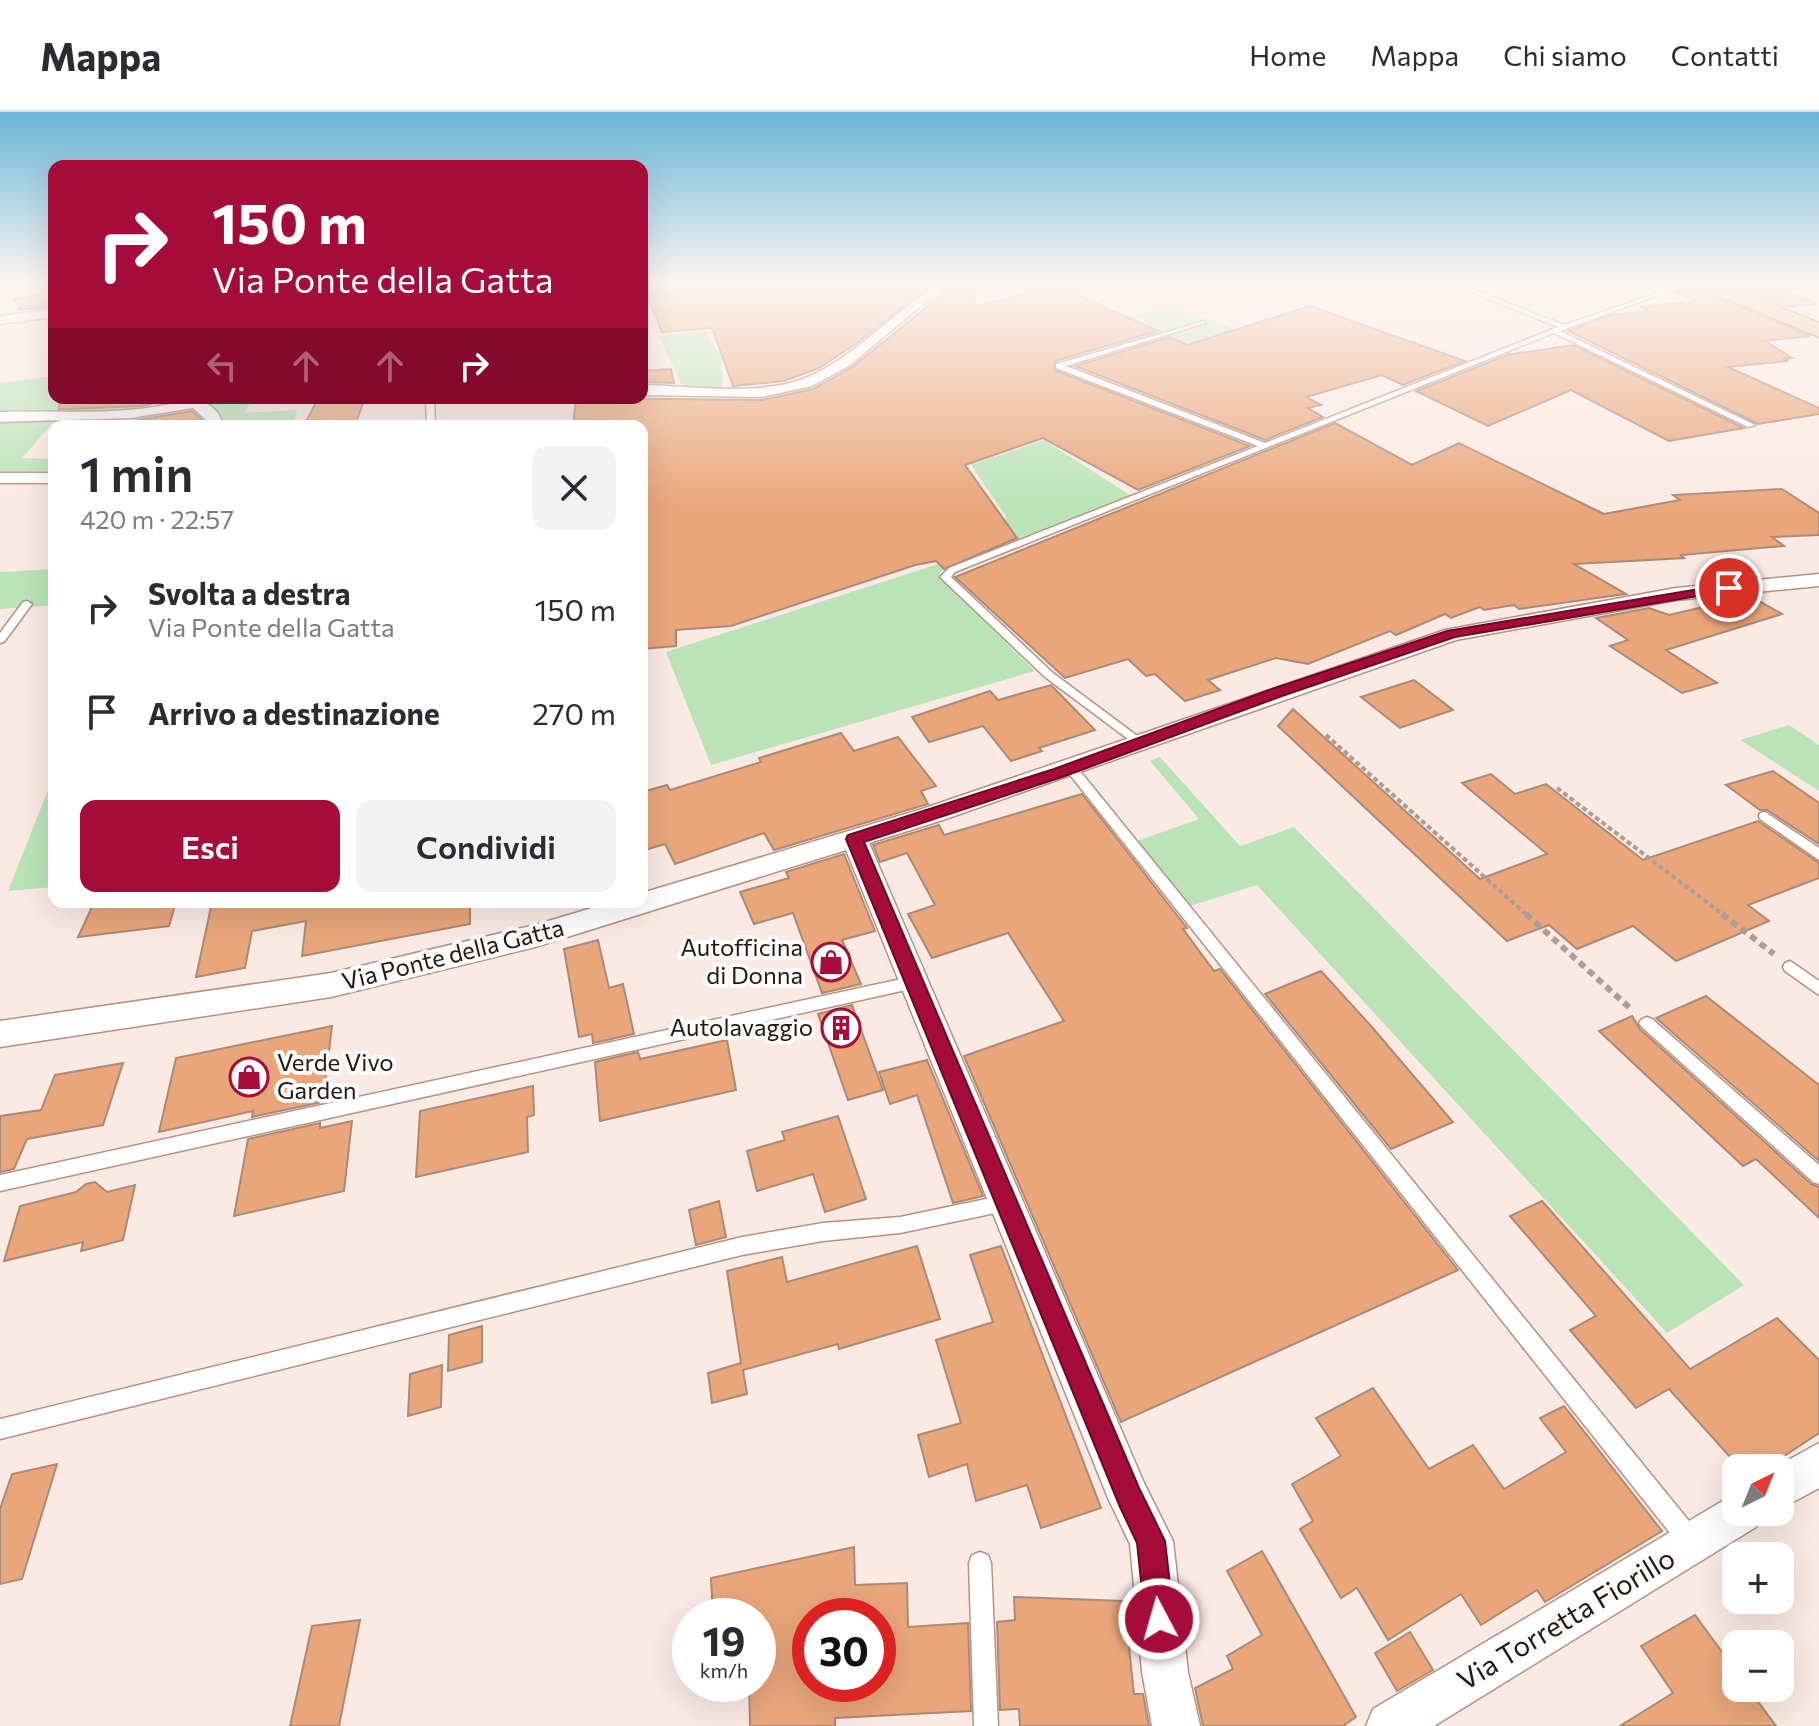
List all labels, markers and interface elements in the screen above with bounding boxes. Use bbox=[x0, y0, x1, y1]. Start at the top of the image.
text: Mappa bbox=[40, 32, 161, 79]
text: Home bbox=[1249, 38, 1326, 72]
text: Mappa bbox=[1370, 38, 1459, 72]
text: Chi siamo bbox=[1503, 38, 1627, 72]
text: Contatti bbox=[1671, 38, 1779, 72]
text: 150 m bbox=[212, 187, 367, 256]
icon: right bbox=[80, 192, 184, 296]
text: Via Ponte della Gatta bbox=[212, 256, 554, 300]
icon: left bbox=[200, 344, 244, 388]
icon: ahead bbox=[284, 344, 328, 388]
icon: ahead bbox=[368, 344, 412, 388]
icon: right bbox=[452, 344, 496, 388]
text: 1 min bbox=[80, 443, 193, 502]
button: close bbox=[532, 446, 616, 530]
text: 420 m · 22:57 bbox=[80, 503, 234, 534]
pin bbox=[1695, 554, 1763, 622]
icon: arrive bbox=[1707, 566, 1751, 610]
text: Svolta a destra bbox=[148, 574, 350, 611]
icon: right bbox=[80, 586, 124, 630]
text: 150 m bbox=[534, 590, 616, 627]
text: Via Ponte della Gatta bbox=[148, 611, 395, 642]
icon: arrive bbox=[80, 690, 124, 734]
text: Arrivo a destinazione bbox=[148, 694, 440, 731]
text: 270 m bbox=[532, 694, 616, 731]
button: Esci bbox=[80, 800, 340, 892]
button: Condividi bbox=[356, 800, 616, 892]
street label: Via Ponte della Gatta bbox=[339, 912, 567, 995]
place label: Autofficina di Donna bbox=[681, 932, 803, 989]
shop icon: Autofficina di Donna bbox=[810, 941, 852, 983]
building icon: Autolavaggio bbox=[820, 1007, 862, 1049]
place label: Autolavaggio bbox=[670, 1012, 813, 1041]
place label: Verde Vivo Garden bbox=[277, 1047, 394, 1104]
shop icon: Verde Vivo Garden bbox=[228, 1056, 270, 1098]
north arrow bbox=[1722, 1454, 1794, 1526]
map controls bbox=[1722, 1454, 1794, 1702]
street label: Via Torretta Fiorillo bbox=[1451, 1540, 1680, 1696]
button: + bbox=[1722, 1542, 1794, 1614]
position arrow bbox=[1117, 1577, 1201, 1661]
speed limit sign: 30 bbox=[792, 1598, 896, 1702]
text: 19 bbox=[703, 1615, 745, 1664]
button: − bbox=[1722, 1630, 1794, 1702]
text: km/h bbox=[700, 1658, 748, 1682]

